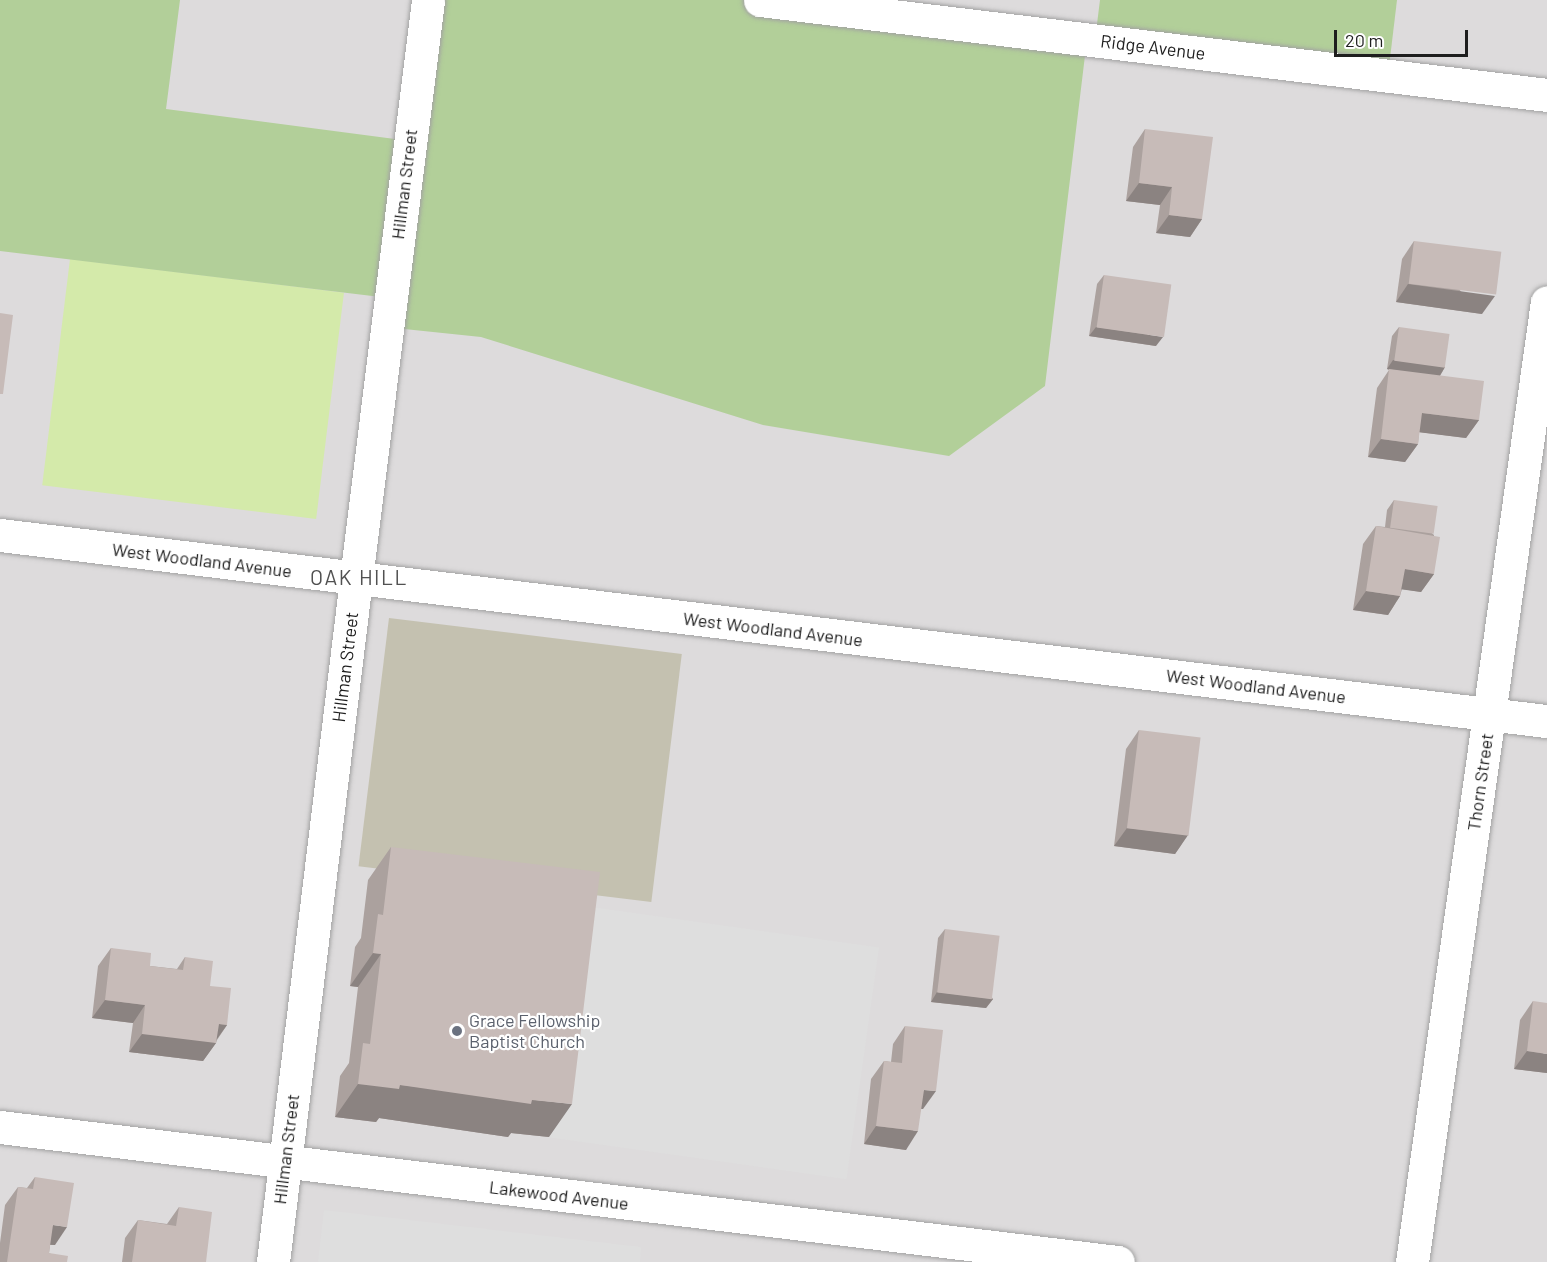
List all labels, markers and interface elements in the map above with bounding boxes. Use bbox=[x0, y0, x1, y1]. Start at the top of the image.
scale bar bbox=[1337, 18, 1470, 56]
text: 20 m bbox=[1345, 29, 1383, 51]
street label: Ridge Avenue bbox=[1099, 30, 1207, 64]
street label: Hillman Street bbox=[387, 128, 421, 240]
street label: West Woodland Avenue bbox=[111, 538, 293, 582]
district label: OAK HILL bbox=[310, 564, 408, 590]
street label: West Woodland Avenue bbox=[682, 607, 864, 651]
street label: Hillman Street bbox=[328, 611, 362, 723]
street label: West Woodland Avenue bbox=[1165, 664, 1347, 708]
street label: Thorn Street bbox=[1462, 732, 1498, 832]
place label: Grace Fellowship Baptist Church bbox=[469, 1010, 600, 1052]
marker: Grace Fellowship Baptist Church bbox=[450, 1024, 464, 1038]
street label: Hillman Street bbox=[269, 1093, 303, 1205]
street label: Lakewood Avenue bbox=[488, 1176, 630, 1214]

